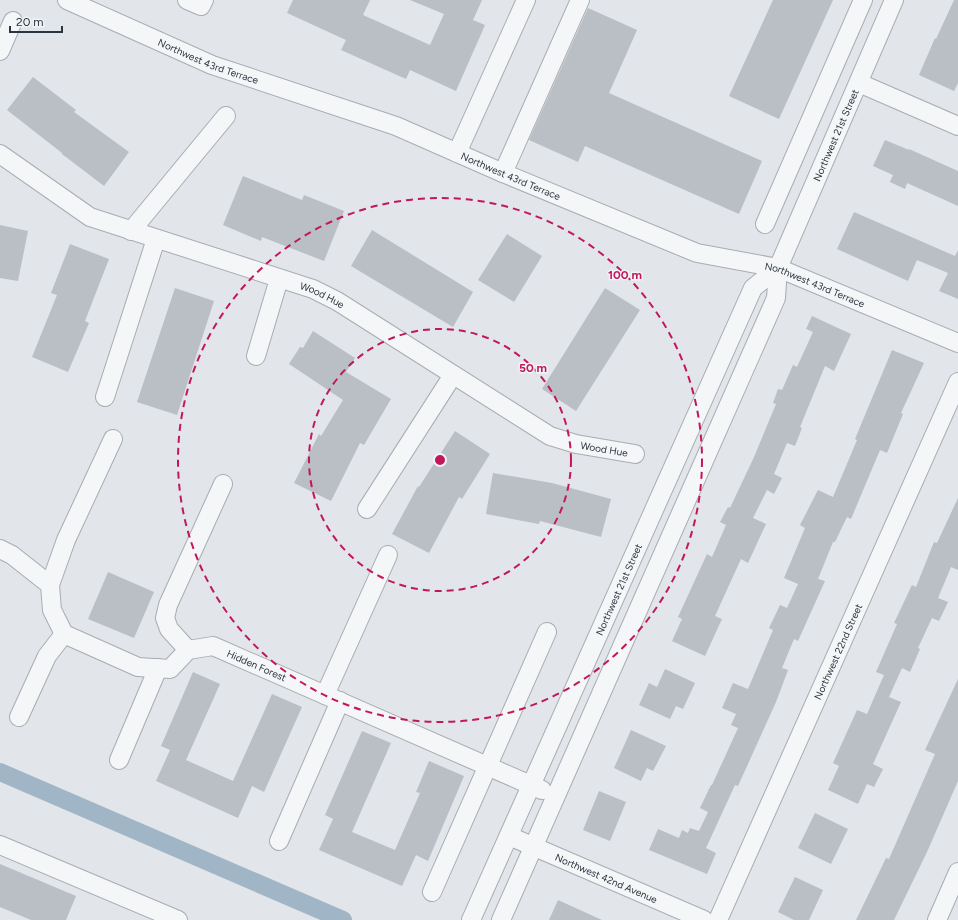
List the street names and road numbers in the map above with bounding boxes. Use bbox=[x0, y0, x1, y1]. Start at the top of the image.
street label: Northwest 43rd Terrace bbox=[156, 35, 261, 87]
street label: Northwest 21st Street bbox=[810, 87, 861, 183]
street label: Northwest 43rd Terrace bbox=[459, 149, 563, 203]
street label: Northwest 43rd Terrace bbox=[764, 259, 867, 310]
street label: Wood Hue bbox=[299, 279, 348, 311]
street label: Wood Hue bbox=[580, 438, 629, 459]
street label: Northwest 21st Street bbox=[592, 541, 645, 637]
street label: Northwest 22nd Street bbox=[811, 601, 865, 701]
street label: Hidden Forest bbox=[225, 646, 289, 684]
street label: Northwest 42nd Avenue bbox=[553, 850, 660, 906]

